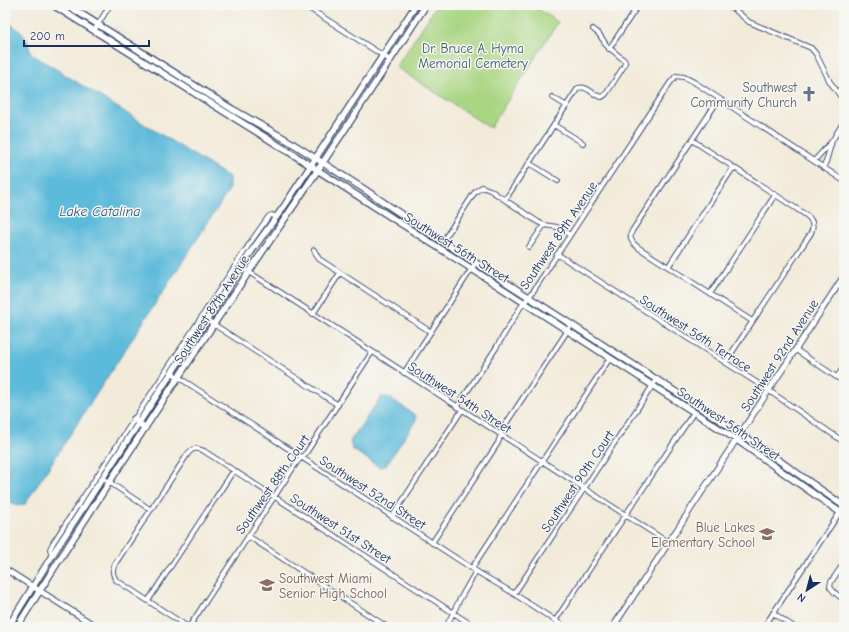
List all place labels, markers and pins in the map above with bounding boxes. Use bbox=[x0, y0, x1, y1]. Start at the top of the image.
place label: Southwest Community Church bbox=[690, 80, 798, 110]
church icon: Southwest Community Church bbox=[800, 85, 818, 103]
place label: Blue Lakes Elementary School bbox=[651, 520, 755, 550]
school or university icon: Blue Lakes Elementary School bbox=[758, 525, 776, 543]
place label: Southwest Miami Senior High School bbox=[279, 571, 387, 601]
school or university icon: Southwest Miami Senior High School bbox=[258, 576, 276, 594]

